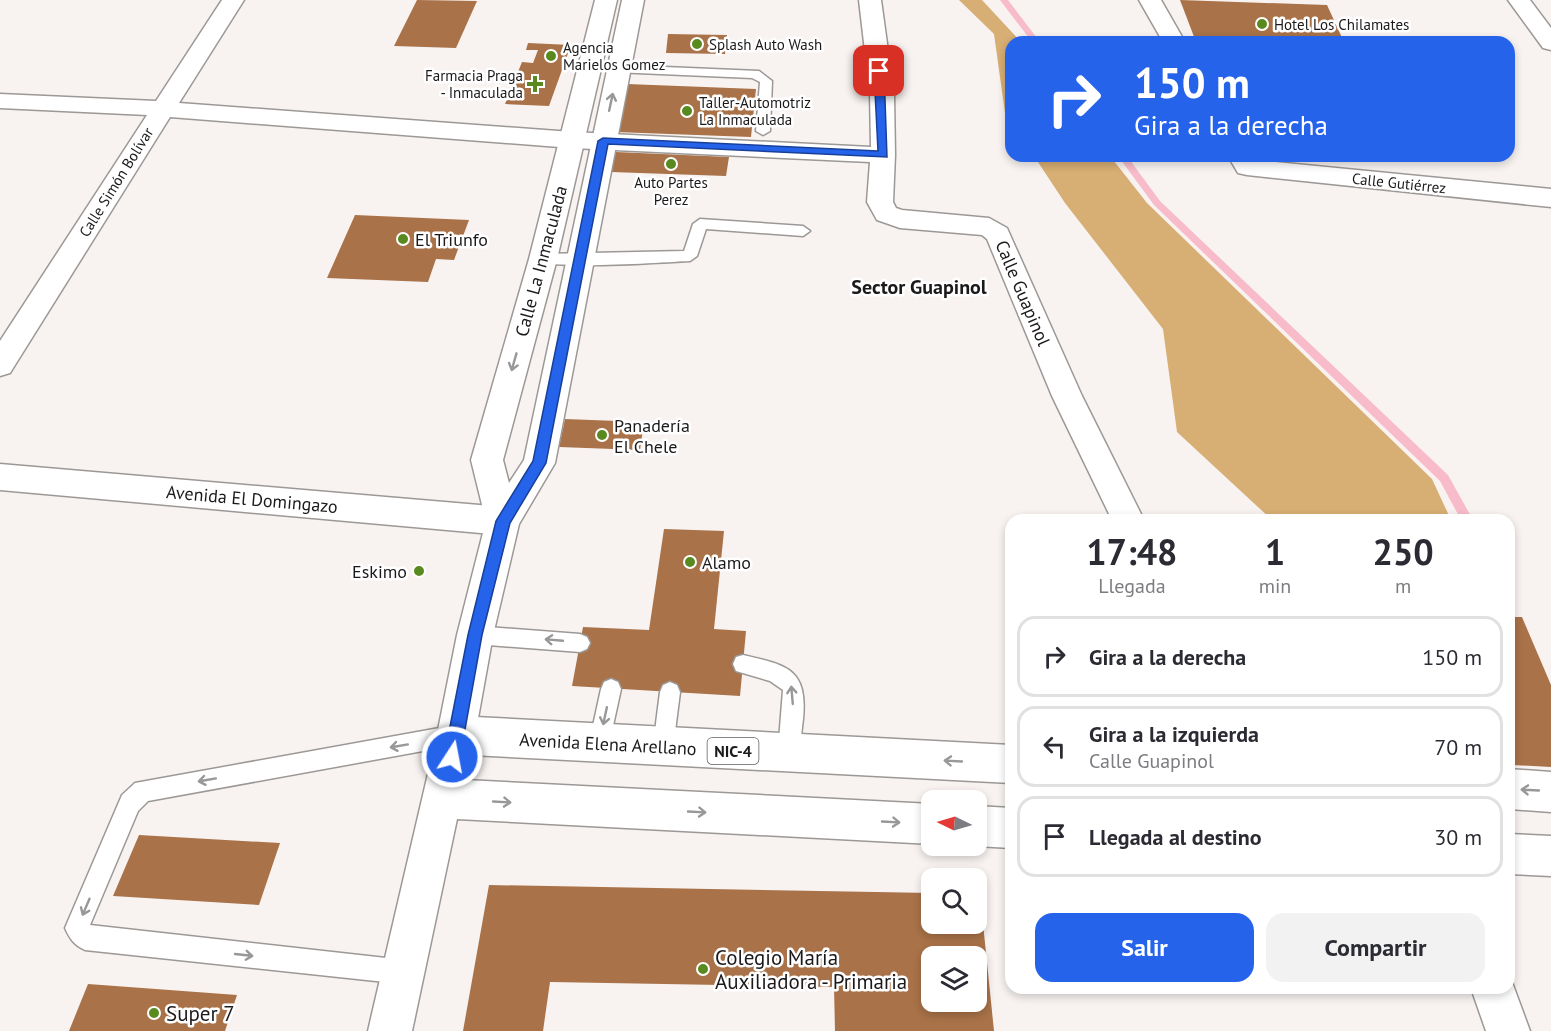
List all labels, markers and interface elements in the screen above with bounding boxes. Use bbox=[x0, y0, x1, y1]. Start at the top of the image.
place label: Hotel Los Chilamates bbox=[1274, 15, 1409, 34]
marker: Hotel Los Chilamates bbox=[1255, 17, 1269, 31]
place label: Splash Auto Wash bbox=[709, 35, 822, 54]
marker: Splash Auto Wash bbox=[690, 37, 704, 51]
place label: Agencia Marielos Gomez bbox=[563, 38, 665, 74]
pin bbox=[853, 45, 904, 96]
marker: Agencia Marielos Gomez bbox=[544, 49, 558, 63]
icon: arrive bbox=[862, 54, 895, 87]
text: 150 m bbox=[1134, 55, 1250, 110]
icon: right bbox=[1035, 60, 1113, 138]
place label: Farmacia Praga - Inmaculada bbox=[425, 66, 523, 102]
marker: Farmacia Praga - Inmaculada bbox=[528, 77, 542, 91]
one-way arrow bbox=[606, 93, 617, 112]
place label: Taller-Automotriz La Inmaculada bbox=[699, 93, 811, 129]
marker: Taller-Automotriz La Inmaculada bbox=[680, 104, 694, 118]
text: Gira a la derecha bbox=[1134, 108, 1328, 142]
street label: Calle Simón Bolívar bbox=[75, 124, 157, 240]
marker: Auto Partes Perez bbox=[664, 157, 678, 171]
street label: Calle Gutiérrez bbox=[1351, 169, 1447, 197]
place label: Auto Partes Perez bbox=[634, 173, 708, 209]
street label: Calle La Inmaculada bbox=[510, 183, 572, 339]
place label: El Triunfo bbox=[415, 228, 488, 251]
marker: El Triunfo bbox=[396, 232, 410, 246]
street label: Calle Guapinol bbox=[990, 237, 1056, 350]
district label: Sector Guapinol bbox=[851, 274, 987, 300]
one-way arrow bbox=[508, 352, 519, 371]
place label: Panadería El Chele bbox=[614, 414, 690, 458]
marker: Panadería El Chele bbox=[595, 428, 609, 442]
street label: Avenida El Domingazo bbox=[165, 480, 339, 518]
text: 17:48 bbox=[1086, 528, 1178, 575]
text: 1 bbox=[1265, 528, 1285, 575]
text: 250 bbox=[1373, 528, 1434, 575]
place label: Alamo bbox=[702, 551, 751, 574]
marker: Alamo bbox=[683, 555, 697, 569]
place label: Eskimo bbox=[352, 560, 407, 583]
marker: Eskimo bbox=[412, 564, 426, 578]
text: Llegada bbox=[1098, 573, 1166, 599]
text: min bbox=[1259, 573, 1291, 599]
text: m bbox=[1395, 573, 1411, 599]
one-way arrow bbox=[544, 634, 564, 645]
icon: right bbox=[1038, 640, 1071, 673]
text: Gira a la derecha bbox=[1089, 643, 1246, 671]
text: 150 m bbox=[1422, 643, 1482, 671]
one-way arrow bbox=[786, 686, 797, 706]
one-way arrow bbox=[598, 706, 610, 725]
text: Gira a la izquierda bbox=[1089, 720, 1259, 748]
position arrow bbox=[420, 725, 484, 789]
street label: Avenida Elena Arellano bbox=[519, 728, 697, 760]
icon: left bbox=[1038, 730, 1071, 763]
text: 70 m bbox=[1434, 733, 1482, 761]
road number: NIC-4 bbox=[708, 738, 758, 764]
one-way arrow bbox=[389, 740, 409, 751]
text: Calle Guapinol bbox=[1089, 748, 1214, 774]
one-way arrow bbox=[943, 755, 963, 766]
one-way arrow bbox=[197, 775, 217, 786]
one-way arrow bbox=[1521, 785, 1540, 796]
north arrow bbox=[921, 790, 987, 856]
map controls bbox=[921, 790, 987, 1012]
one-way arrow bbox=[491, 796, 511, 807]
one-way arrow bbox=[686, 806, 706, 817]
one-way arrow bbox=[881, 816, 901, 827]
icon: arrive bbox=[1038, 820, 1071, 853]
text: Llegada al destino bbox=[1089, 823, 1262, 851]
text: 30 m bbox=[1434, 823, 1482, 851]
button: search bbox=[921, 868, 987, 934]
one-way arrow bbox=[80, 897, 91, 916]
button: Salir bbox=[1035, 913, 1254, 982]
button: Compartir bbox=[1266, 913, 1485, 982]
place label: Colegio María Auxiliadora - Primaria bbox=[715, 944, 907, 995]
button: layers bbox=[921, 946, 987, 1012]
one-way arrow bbox=[233, 950, 253, 961]
marker: Colegio María Auxiliadora - Primaria bbox=[696, 962, 710, 976]
place label: Super 7 bbox=[166, 1000, 235, 1027]
marker: Super 7 bbox=[147, 1006, 161, 1020]

